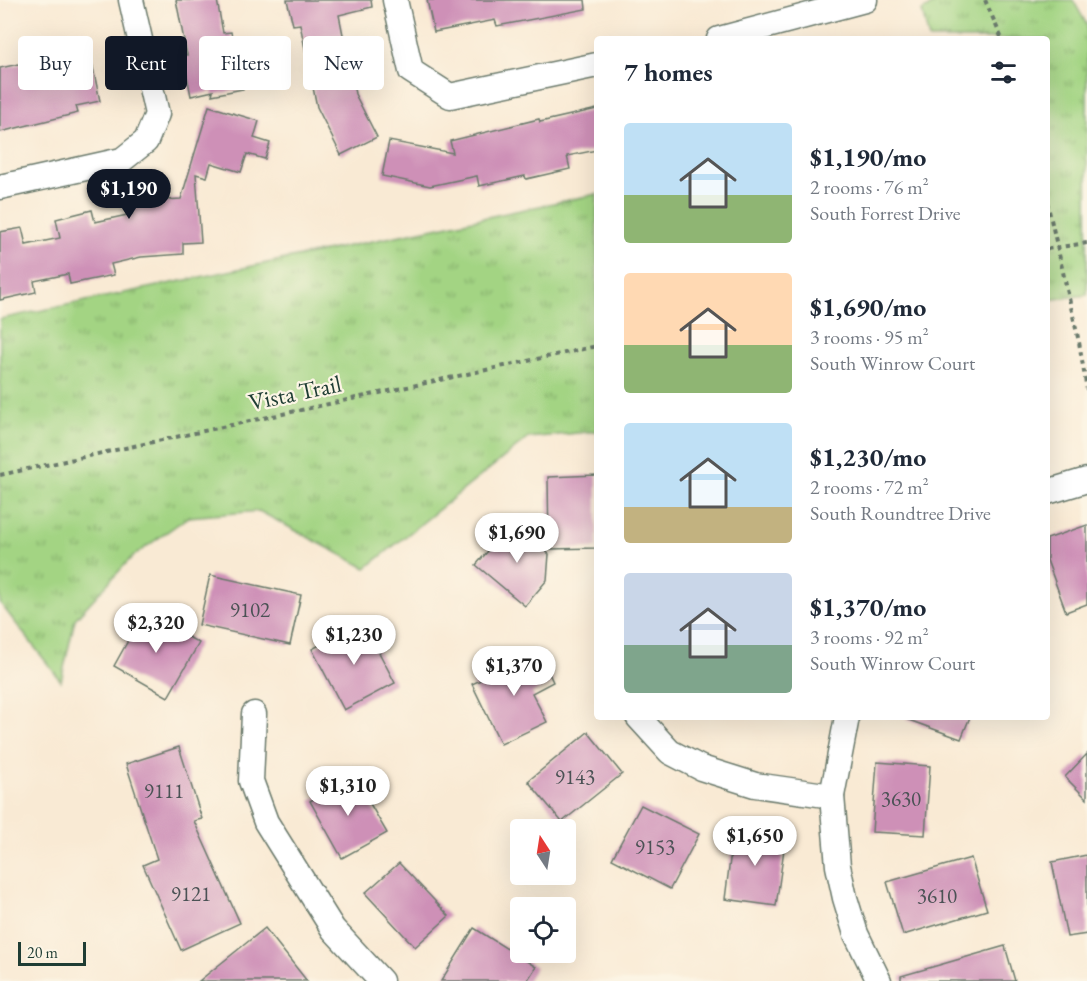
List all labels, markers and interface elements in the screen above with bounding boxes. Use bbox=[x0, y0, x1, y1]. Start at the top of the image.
chip: Buy bbox=[18, 36, 93, 90]
chip: Rent bbox=[105, 36, 187, 90]
chip: Filters bbox=[199, 36, 291, 90]
chip: New bbox=[303, 36, 384, 90]
text: 7 homes bbox=[624, 55, 713, 89]
icon: filters bbox=[987, 56, 1020, 89]
text: $1,190/mo bbox=[810, 140, 926, 174]
icon: home bbox=[672, 147, 744, 219]
pin: $1,190 bbox=[80, 169, 178, 220]
text: 2 rooms · 76 m² bbox=[810, 174, 929, 200]
text: $1,190 bbox=[101, 175, 157, 201]
text: South Forrest Drive bbox=[810, 200, 960, 226]
text: $1,690/mo bbox=[810, 290, 926, 324]
icon: home bbox=[672, 297, 744, 369]
text: 3 rooms · 95 m² bbox=[810, 324, 929, 350]
text: South Winrow Court bbox=[810, 350, 975, 376]
street label: Vista Trail bbox=[246, 368, 344, 417]
text: $1,230/mo bbox=[810, 440, 926, 474]
icon: home bbox=[672, 447, 744, 519]
text: 2 rooms · 72 m² bbox=[810, 474, 929, 500]
text: South Roundtree Drive bbox=[810, 500, 991, 526]
pin: $1,690 bbox=[468, 513, 566, 564]
text: $1,690 bbox=[489, 519, 545, 545]
text: $1,370/mo bbox=[810, 590, 926, 624]
house number: 9102 bbox=[230, 596, 270, 623]
icon: home bbox=[672, 597, 744, 669]
pin: $2,320 bbox=[107, 603, 205, 654]
text: $2,320 bbox=[128, 609, 184, 635]
pin: $1,230 bbox=[305, 615, 403, 666]
text: $1,230 bbox=[326, 621, 382, 647]
text: 3 rooms · 92 m² bbox=[810, 624, 929, 650]
pin: $1,370 bbox=[465, 646, 563, 697]
text: South Winrow Court bbox=[810, 650, 975, 676]
text: $1,370 bbox=[486, 652, 542, 678]
house number: 9143 bbox=[555, 763, 595, 790]
pin: $1,310 bbox=[299, 766, 397, 817]
text: $1,310 bbox=[320, 772, 376, 798]
house number: 9111 bbox=[144, 777, 184, 804]
house number: 3630 bbox=[881, 785, 921, 812]
pin: $1,650 bbox=[706, 816, 804, 867]
north arrow bbox=[510, 819, 576, 885]
map controls bbox=[510, 819, 576, 963]
text: $1,650 bbox=[727, 822, 783, 848]
house number: 9153 bbox=[635, 833, 675, 860]
house number: 9121 bbox=[171, 880, 211, 907]
house number: 3610 bbox=[917, 882, 957, 909]
button: locate bbox=[510, 897, 576, 963]
scale bar bbox=[18, 939, 86, 966]
text: 20 m bbox=[27, 942, 58, 963]

